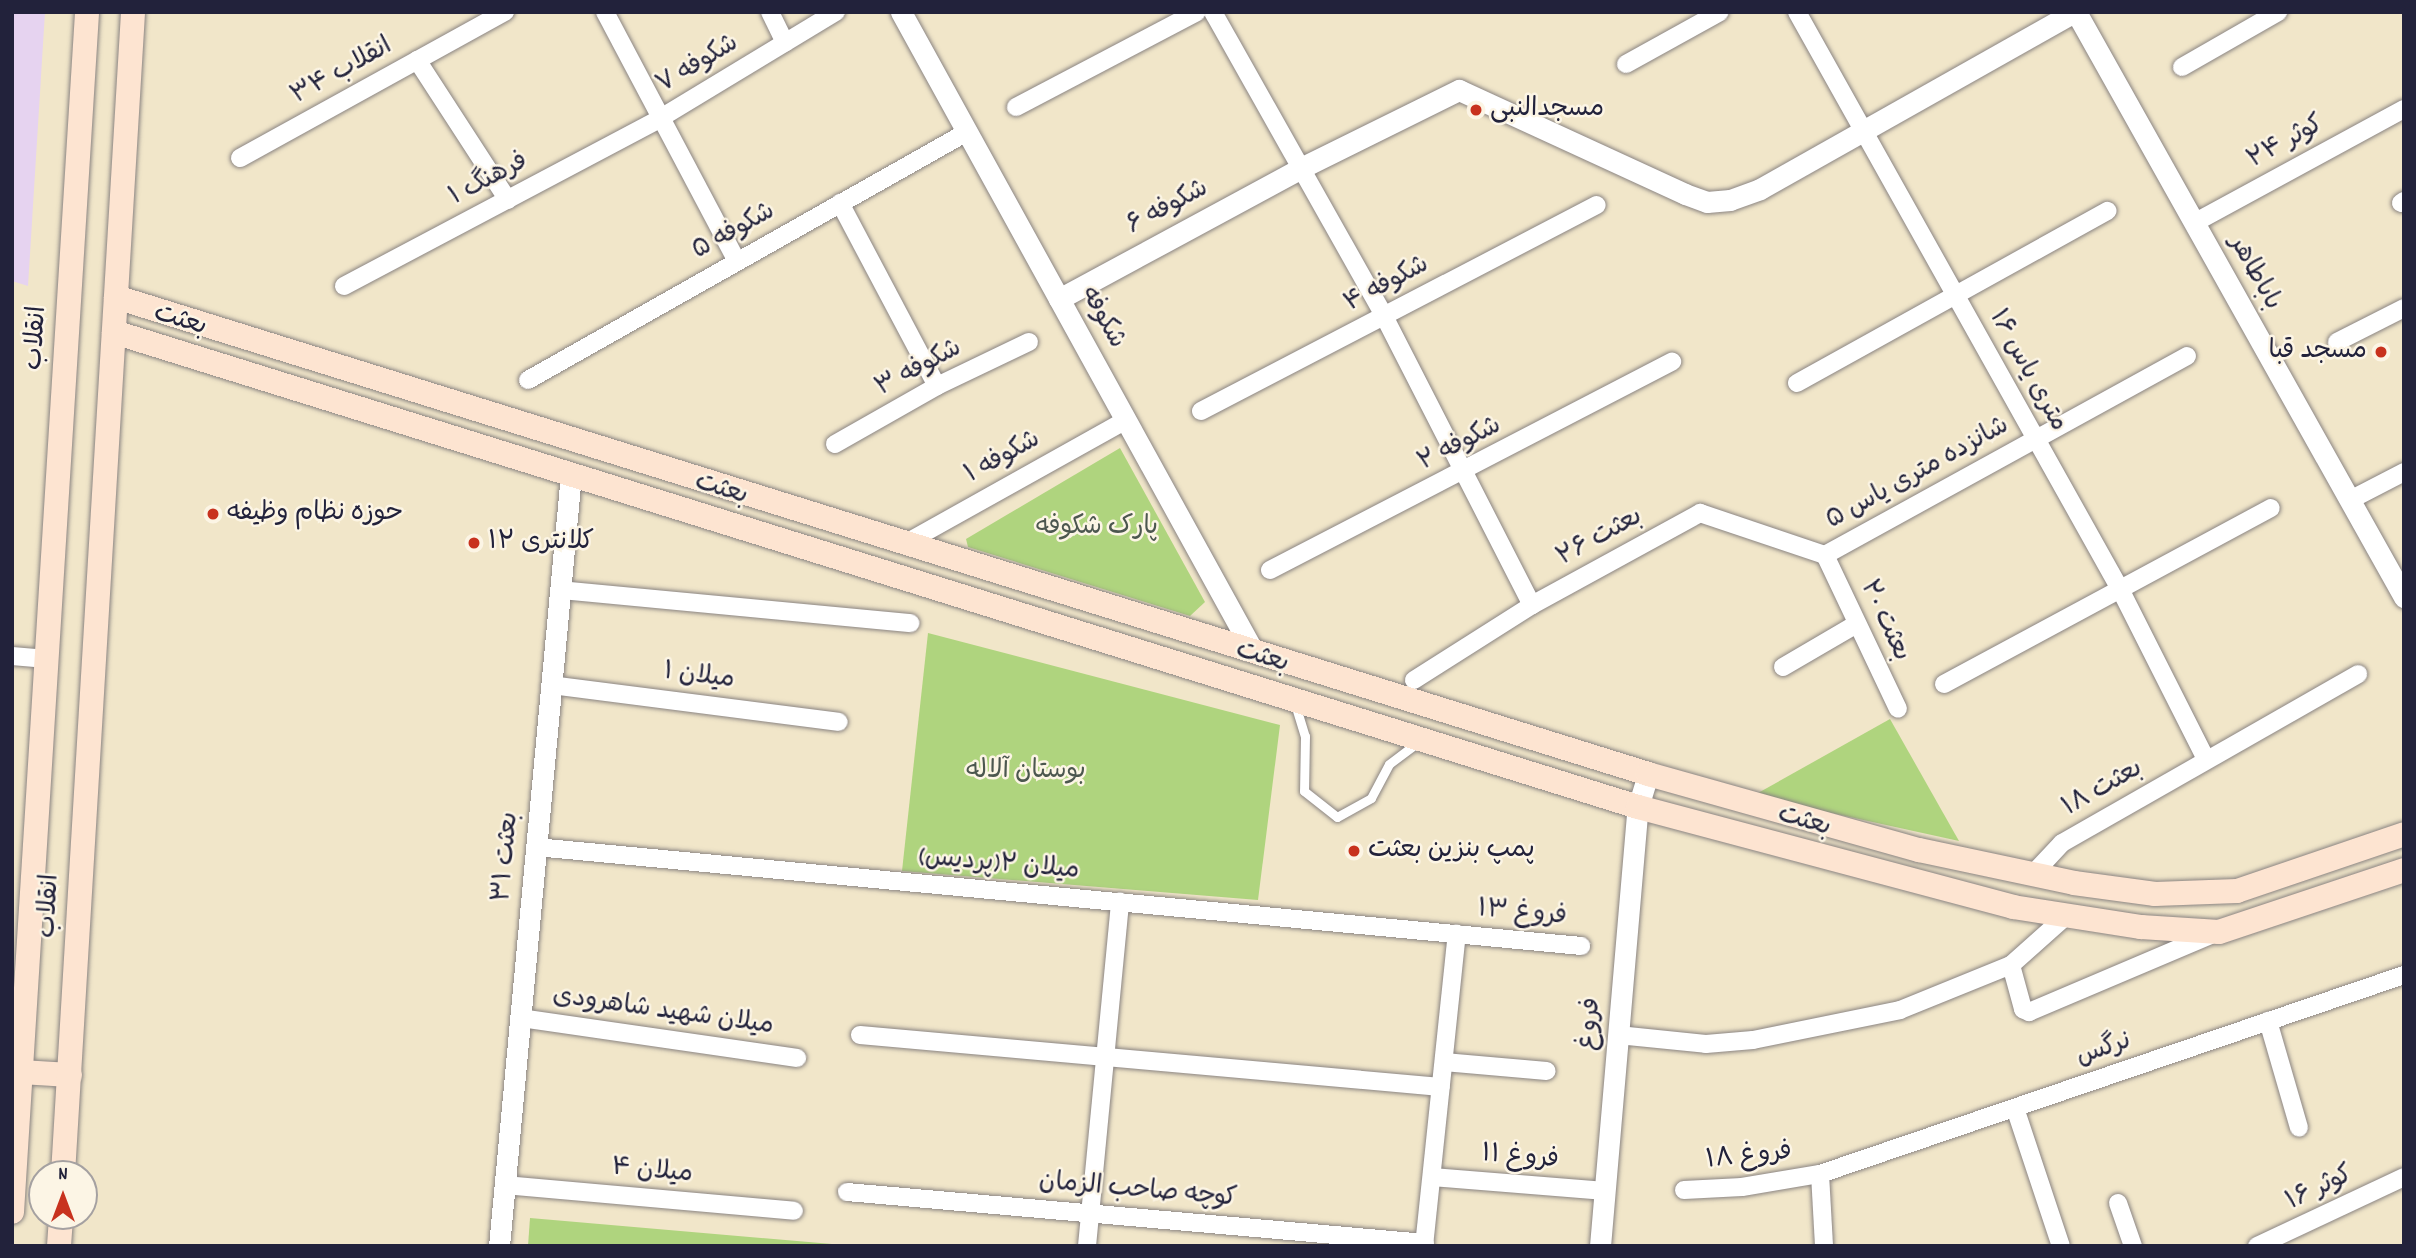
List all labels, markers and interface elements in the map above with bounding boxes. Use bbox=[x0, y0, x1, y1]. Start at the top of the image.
street label: شکوفه ۷ bbox=[651, 28, 745, 102]
street label: انقلاب ۳۴ bbox=[286, 31, 398, 113]
place label: مسجدالنبی bbox=[1490, 94, 1604, 126]
marker: مسجدالنبی bbox=[1468, 102, 1484, 118]
street label: کوثر ۲۴ bbox=[2242, 109, 2330, 177]
street label: فرهنگ ۱ bbox=[444, 146, 534, 214]
street label: شکوفه ۶ bbox=[1122, 174, 1214, 242]
street label: شکوفه ۵ bbox=[687, 197, 781, 267]
street label: باباطاهر bbox=[2221, 230, 2287, 316]
street label: شکوفه ۴ bbox=[1339, 250, 1435, 320]
street label: شکوفه bbox=[1072, 282, 1132, 354]
street label: بعثت bbox=[150, 298, 210, 344]
street label: انقلاب bbox=[19, 305, 55, 371]
street label: ۱۶ متری یاس bbox=[1981, 305, 2073, 437]
street label: شکوفه ۳ bbox=[871, 333, 967, 405]
place label: مسجد قبا bbox=[2269, 336, 2367, 368]
marker: مسجد قبا bbox=[2373, 344, 2389, 360]
street label: شکوفه ۲ bbox=[1413, 411, 1507, 479]
street label: شانزده متری یاس ۵ bbox=[1821, 411, 2015, 537]
street label: شکوفه ۱ bbox=[960, 425, 1046, 491]
street label: بعثت bbox=[691, 467, 751, 513]
place label: حوزه نظام وظیفه bbox=[227, 498, 403, 530]
street label: بعثت ۲۶ bbox=[1552, 502, 1648, 574]
marker: حوزه نظام وظیفه bbox=[205, 506, 221, 522]
park label: پارک شکوفه bbox=[1036, 512, 1158, 544]
place label: کلانتری ۱۲ bbox=[488, 527, 594, 559]
marker: کلانتری ۱۲ bbox=[466, 535, 482, 551]
street label: بعثت ۲۰ bbox=[1852, 576, 1916, 666]
street label: بعثت bbox=[1232, 635, 1292, 681]
street label: میلان ۱ bbox=[662, 657, 736, 697]
street label: بعثت ۱۸ bbox=[2057, 754, 2149, 824]
park label: بوستان آلاله bbox=[966, 756, 1086, 788]
street label: بعثت bbox=[1774, 800, 1834, 844]
street label: بعثت ۳۱ bbox=[488, 811, 526, 903]
place label: پمپ بنزین بعثت bbox=[1368, 835, 1535, 867]
street label: میلان ۲(پردیس) bbox=[917, 842, 1081, 888]
marker: پمپ بنزین بعثت bbox=[1346, 843, 1362, 859]
street label: انقلاب bbox=[33, 873, 67, 939]
street label: فروغ ۱۳ bbox=[1476, 895, 1568, 933]
street label: میلان شهید شاهرودی bbox=[551, 981, 775, 1043]
street label: فروغ bbox=[1573, 996, 1609, 1052]
street label: نرگس bbox=[2072, 1026, 2136, 1074]
street label: فروغ ۱۸ bbox=[1704, 1137, 1794, 1177]
street label: فروغ ۱۱ bbox=[1480, 1139, 1560, 1177]
street label: میلان ۴ bbox=[610, 1153, 694, 1191]
street label: کوثر ۱۶ bbox=[2281, 1159, 2359, 1219]
north arrow bbox=[28, 1160, 98, 1230]
text: N bbox=[58, 1162, 68, 1189]
street label: کوچه صاحب الزمان bbox=[1038, 1167, 1238, 1215]

